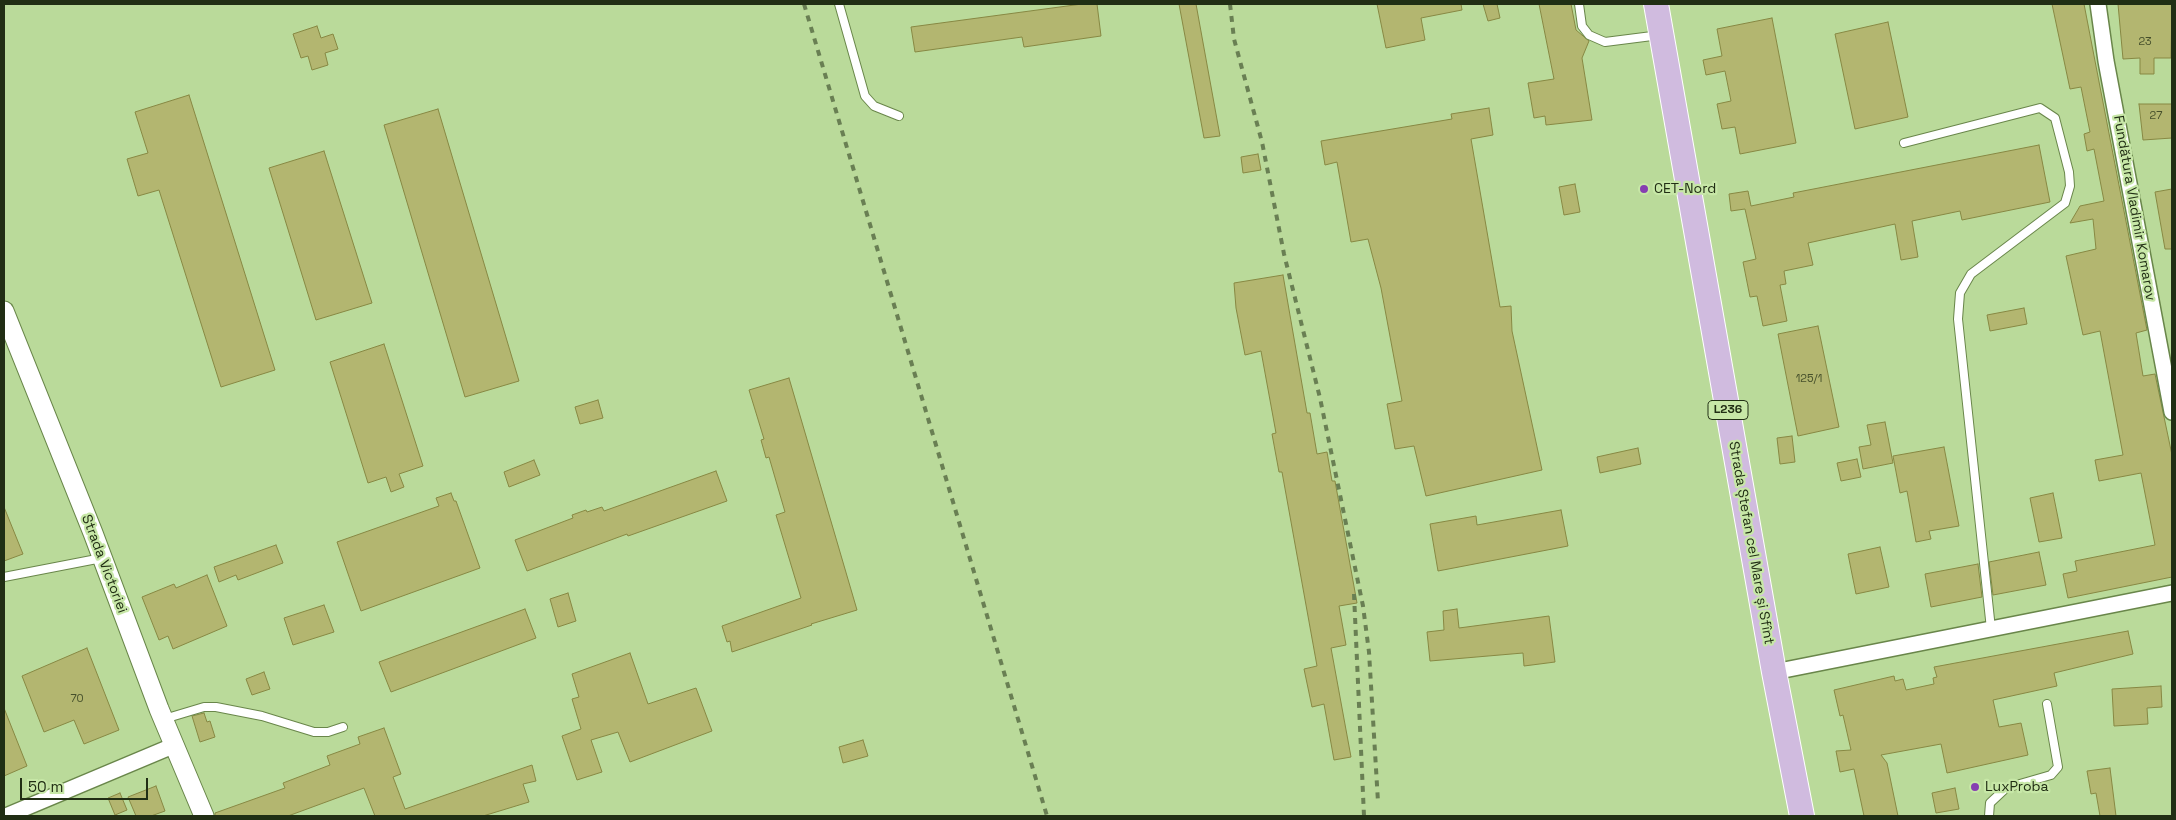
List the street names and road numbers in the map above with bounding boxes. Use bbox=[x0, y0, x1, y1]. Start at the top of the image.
street label: Fundătura Vladimir Komarov bbox=[2109, 114, 2159, 302]
road number: L236 bbox=[1708, 400, 1748, 420]
street label: Strada Ștefan cel Mare și Sfînt bbox=[1725, 440, 1777, 646]
street label: Strada Victoriei bbox=[78, 512, 130, 616]

